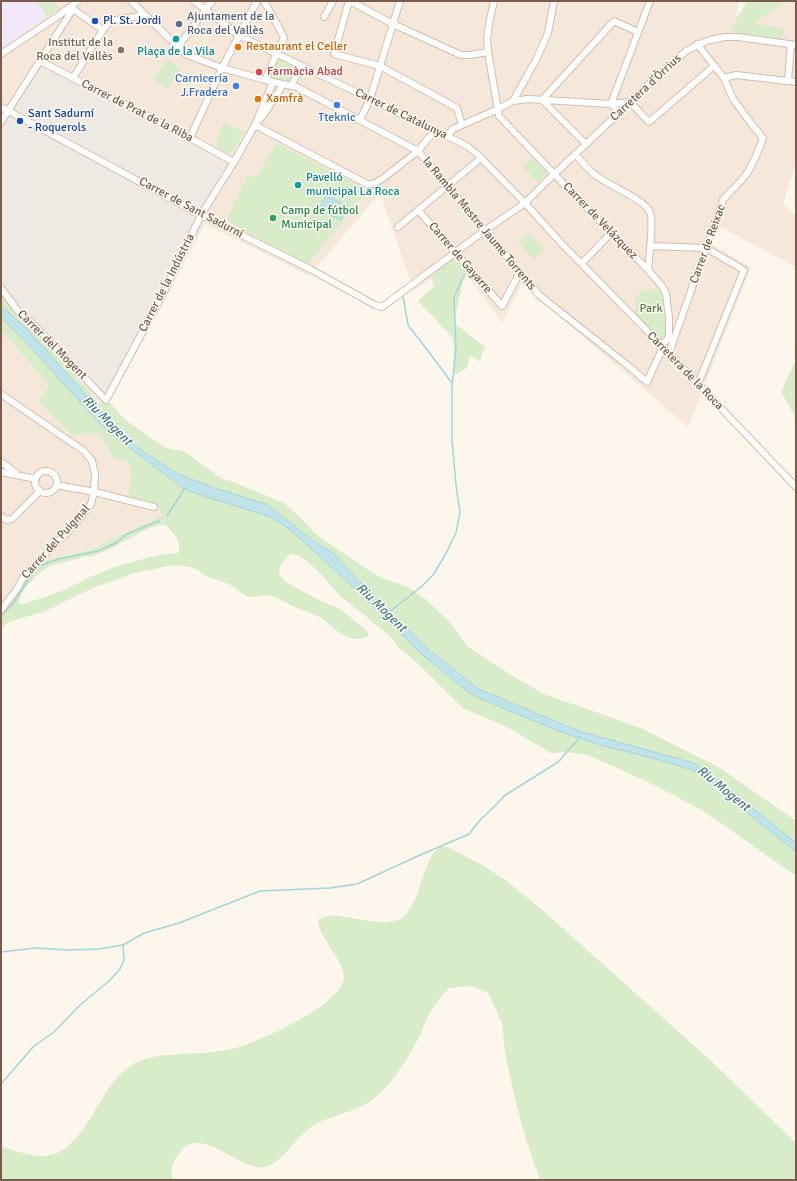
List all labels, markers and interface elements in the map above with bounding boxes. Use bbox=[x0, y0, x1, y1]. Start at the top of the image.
place label: Ajuntament de la Roca del Vallès bbox=[187, 10, 275, 38]
place label: Pl. St. Jordi bbox=[103, 14, 161, 28]
marker: Pl. St. Jordi bbox=[90, 16, 100, 26]
marker: Ajuntament de la Roca del Vallès bbox=[174, 19, 184, 29]
marker: Plaça de la Vila bbox=[171, 34, 181, 44]
place label: Institut de la Roca del Vallès bbox=[36, 36, 113, 64]
place label: Restaurant el Celler bbox=[246, 40, 347, 54]
marker: Restaurant el Celler bbox=[233, 42, 243, 52]
marker: Institut de la Roca del Vallès bbox=[116, 45, 126, 55]
place label: Plaça de la Vila bbox=[137, 45, 215, 59]
street label: Carretera d'Òrrius bbox=[608, 51, 684, 125]
place label: Farmàcia Abad bbox=[267, 65, 343, 79]
marker: Farmàcia Abad bbox=[254, 67, 264, 77]
place label: Carnicería J.Fradera bbox=[175, 72, 228, 100]
street label: Carrer de Prat de la Riba bbox=[79, 76, 195, 146]
marker: Carnicería J.Fradera bbox=[231, 81, 241, 91]
street label: Carrer de Catalunya bbox=[352, 85, 450, 143]
place label: Xamfrà bbox=[266, 92, 303, 106]
marker: Xamfrà bbox=[253, 94, 263, 104]
marker: Tteknic bbox=[332, 100, 342, 110]
place label: Sant Sadurní - Roquerols bbox=[28, 107, 94, 135]
place label: Tteknic bbox=[318, 111, 356, 125]
marker: Sant Sadurní - Roquerols bbox=[15, 116, 25, 126]
street label: la Rambla Mestre Jaume Torrents bbox=[419, 155, 539, 293]
place label: Pavelló municipal La Roca bbox=[306, 171, 399, 199]
street label: Carrer de Sant Sadurní bbox=[136, 174, 246, 242]
marker: Pavelló municipal La Roca bbox=[293, 180, 303, 190]
street label: Carrer de Velázquez bbox=[560, 180, 640, 262]
street label: Carrer de Reixac bbox=[687, 202, 729, 286]
place label: Camp de fútbol Municipal bbox=[281, 204, 359, 232]
marker: Camp de fútbol Municipal bbox=[268, 213, 278, 223]
street label: Carrer de Gayarre bbox=[425, 219, 495, 297]
street label: Carrer de la Indústria bbox=[136, 231, 198, 335]
park label: Park bbox=[639, 302, 663, 316]
street label: Carrer del Mogent bbox=[14, 307, 90, 383]
street label: Carretera de la Roca bbox=[644, 329, 726, 413]
water label: Riu Mogent bbox=[79, 393, 135, 449]
street label: Carrer del Puigmal bbox=[19, 502, 93, 582]
water label: Riu Mogent bbox=[353, 580, 409, 636]
water label: Riu Mogent bbox=[693, 763, 753, 815]

